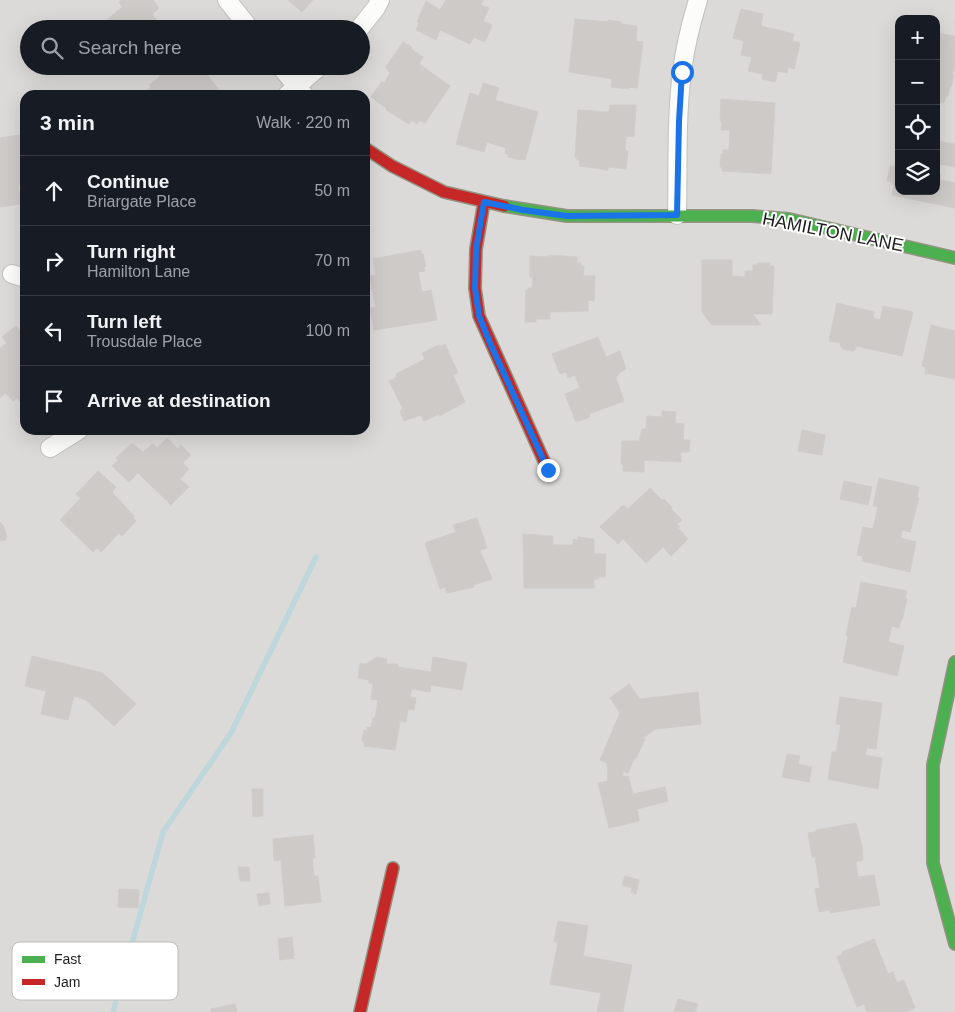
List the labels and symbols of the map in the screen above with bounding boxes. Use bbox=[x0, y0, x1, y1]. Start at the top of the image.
route start bbox=[671, 61, 694, 84]
street label: HAMILTON LANE bbox=[761, 209, 905, 255]
route end bbox=[537, 459, 560, 482]
legend bbox=[12, 942, 178, 1000]
text: Fast bbox=[54, 951, 81, 967]
text: Jam bbox=[54, 974, 80, 990]

